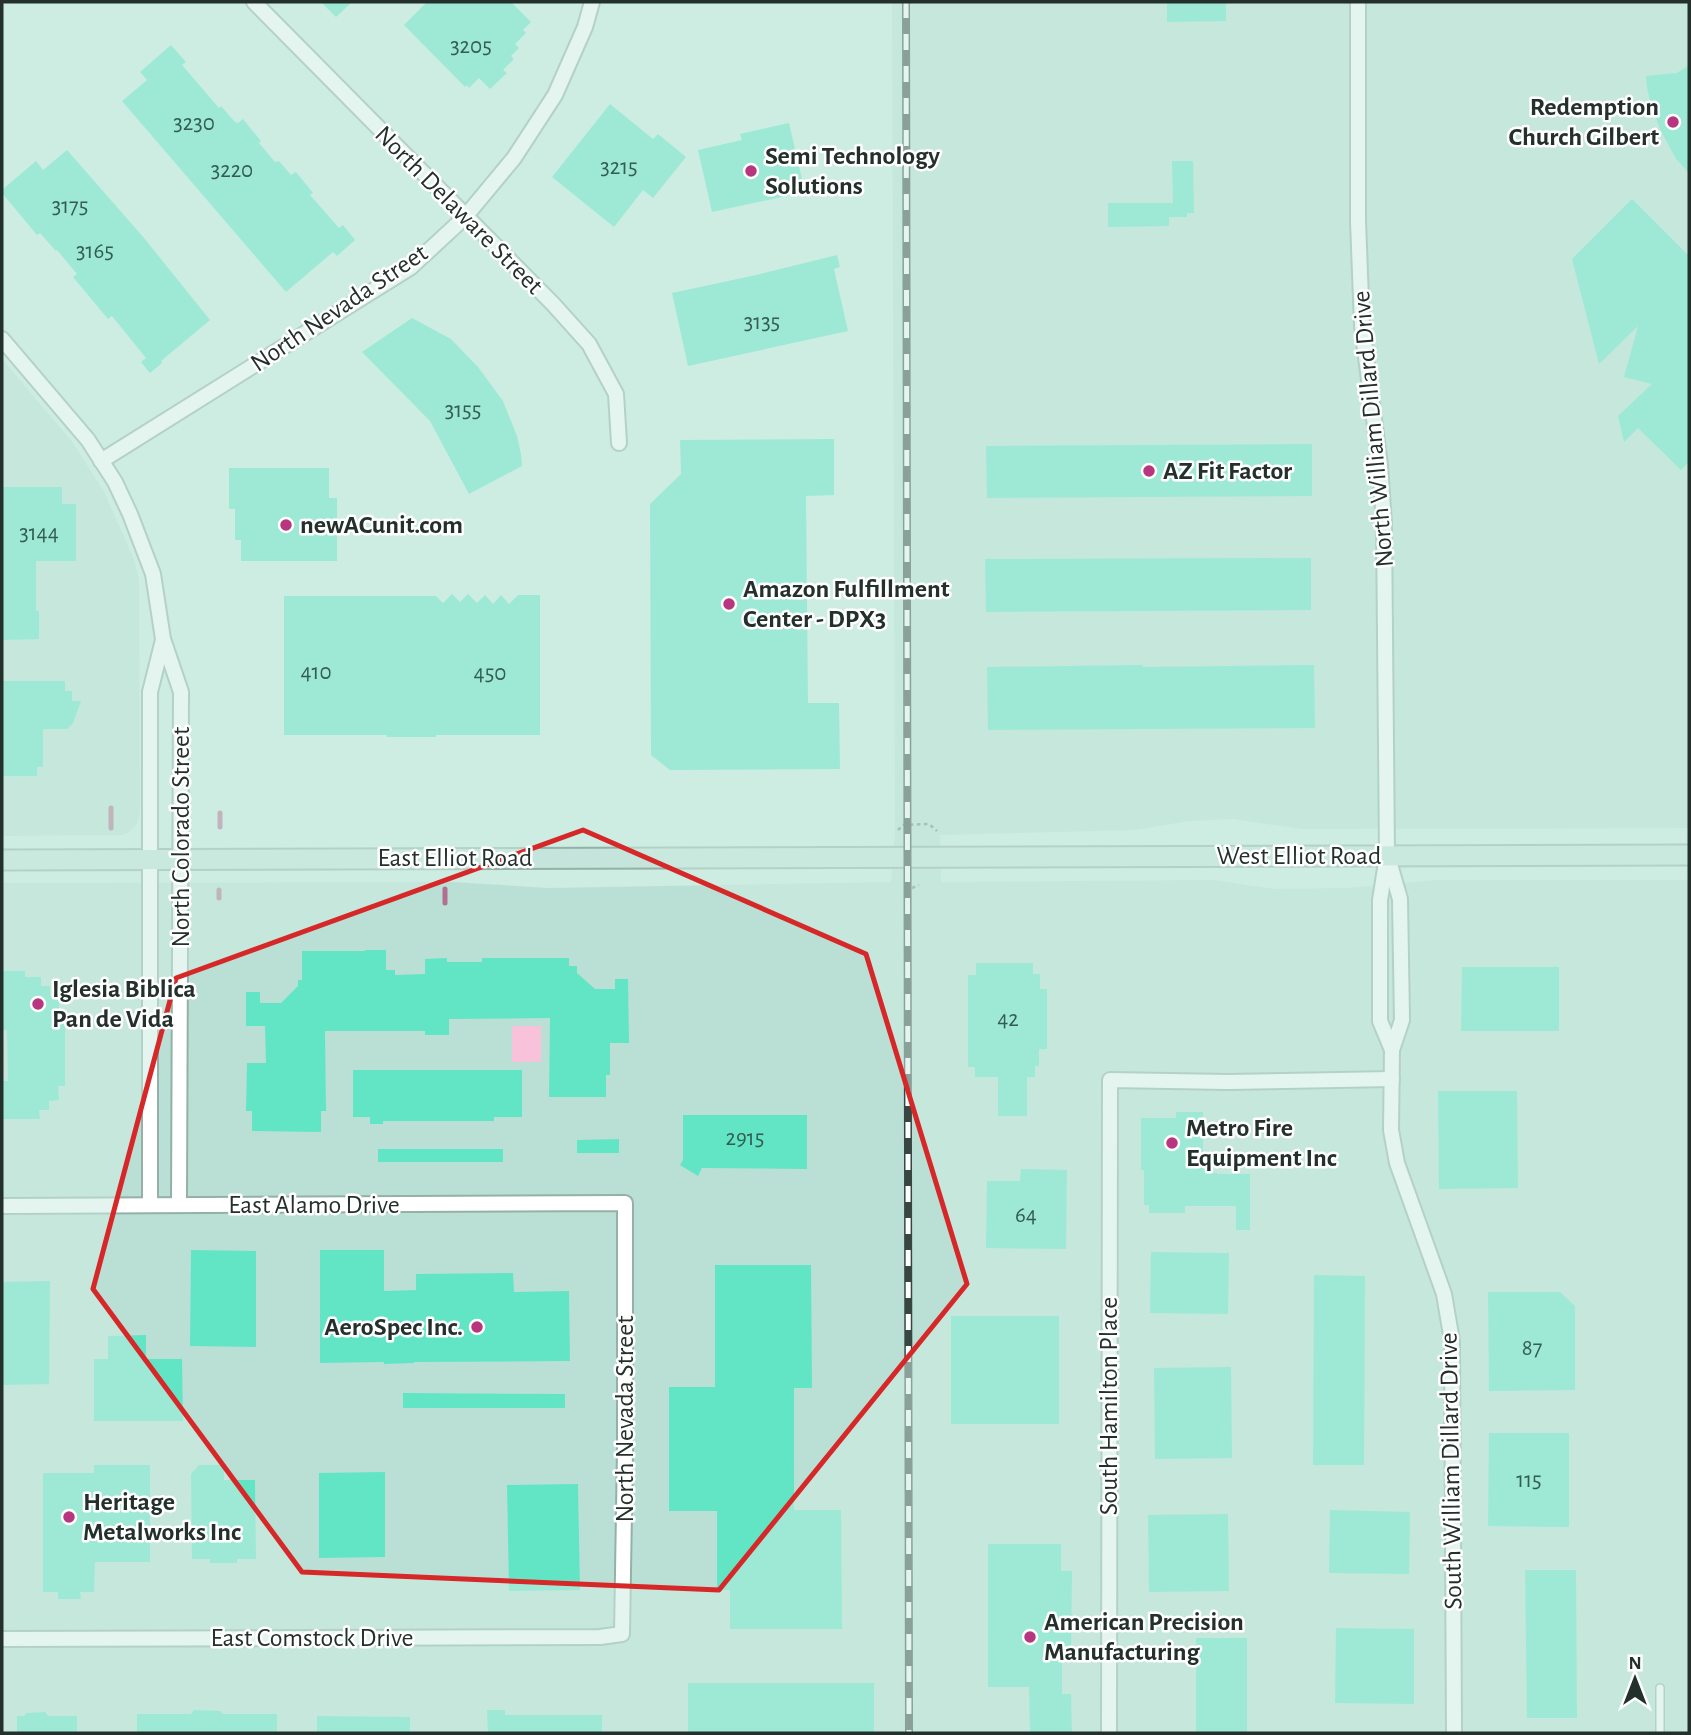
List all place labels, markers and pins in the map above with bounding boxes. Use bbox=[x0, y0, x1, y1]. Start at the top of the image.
place label: Redemption Church Gilbert bbox=[1508, 94, 1659, 150]
marker: Redemption Church Gilbert bbox=[1665, 114, 1681, 130]
place label: Semi Technology Solutions bbox=[765, 143, 940, 199]
marker: Semi Technology Solutions bbox=[743, 163, 759, 179]
place label: AZ Fit Factor bbox=[1163, 458, 1292, 484]
marker: AZ Fit Factor bbox=[1141, 463, 1157, 479]
place label: newACunit.com bbox=[300, 512, 463, 538]
marker: newACunit.com bbox=[278, 517, 294, 533]
place label: Amazon Fulfillment Center - DPX3 bbox=[743, 576, 950, 632]
marker: Amazon Fulfillment Center - DPX3 bbox=[721, 596, 737, 612]
place label: Iglesia Biblica Pan de Vida bbox=[52, 976, 196, 1032]
marker: Iglesia Biblica Pan de Vida bbox=[30, 996, 46, 1012]
place label: Metro Fire Equipment Inc bbox=[1186, 1115, 1337, 1171]
marker: Metro Fire Equipment Inc bbox=[1164, 1135, 1180, 1151]
place label: AeroSpec Inc. bbox=[324, 1314, 463, 1340]
marker: AeroSpec Inc. bbox=[469, 1319, 485, 1335]
place label: Heritage Metalworks Inc bbox=[83, 1489, 241, 1545]
marker: Heritage Metalworks Inc bbox=[61, 1509, 77, 1525]
place label: American Precision Manufacturing bbox=[1044, 1609, 1244, 1665]
marker: American Precision Manufacturing bbox=[1022, 1629, 1038, 1645]

